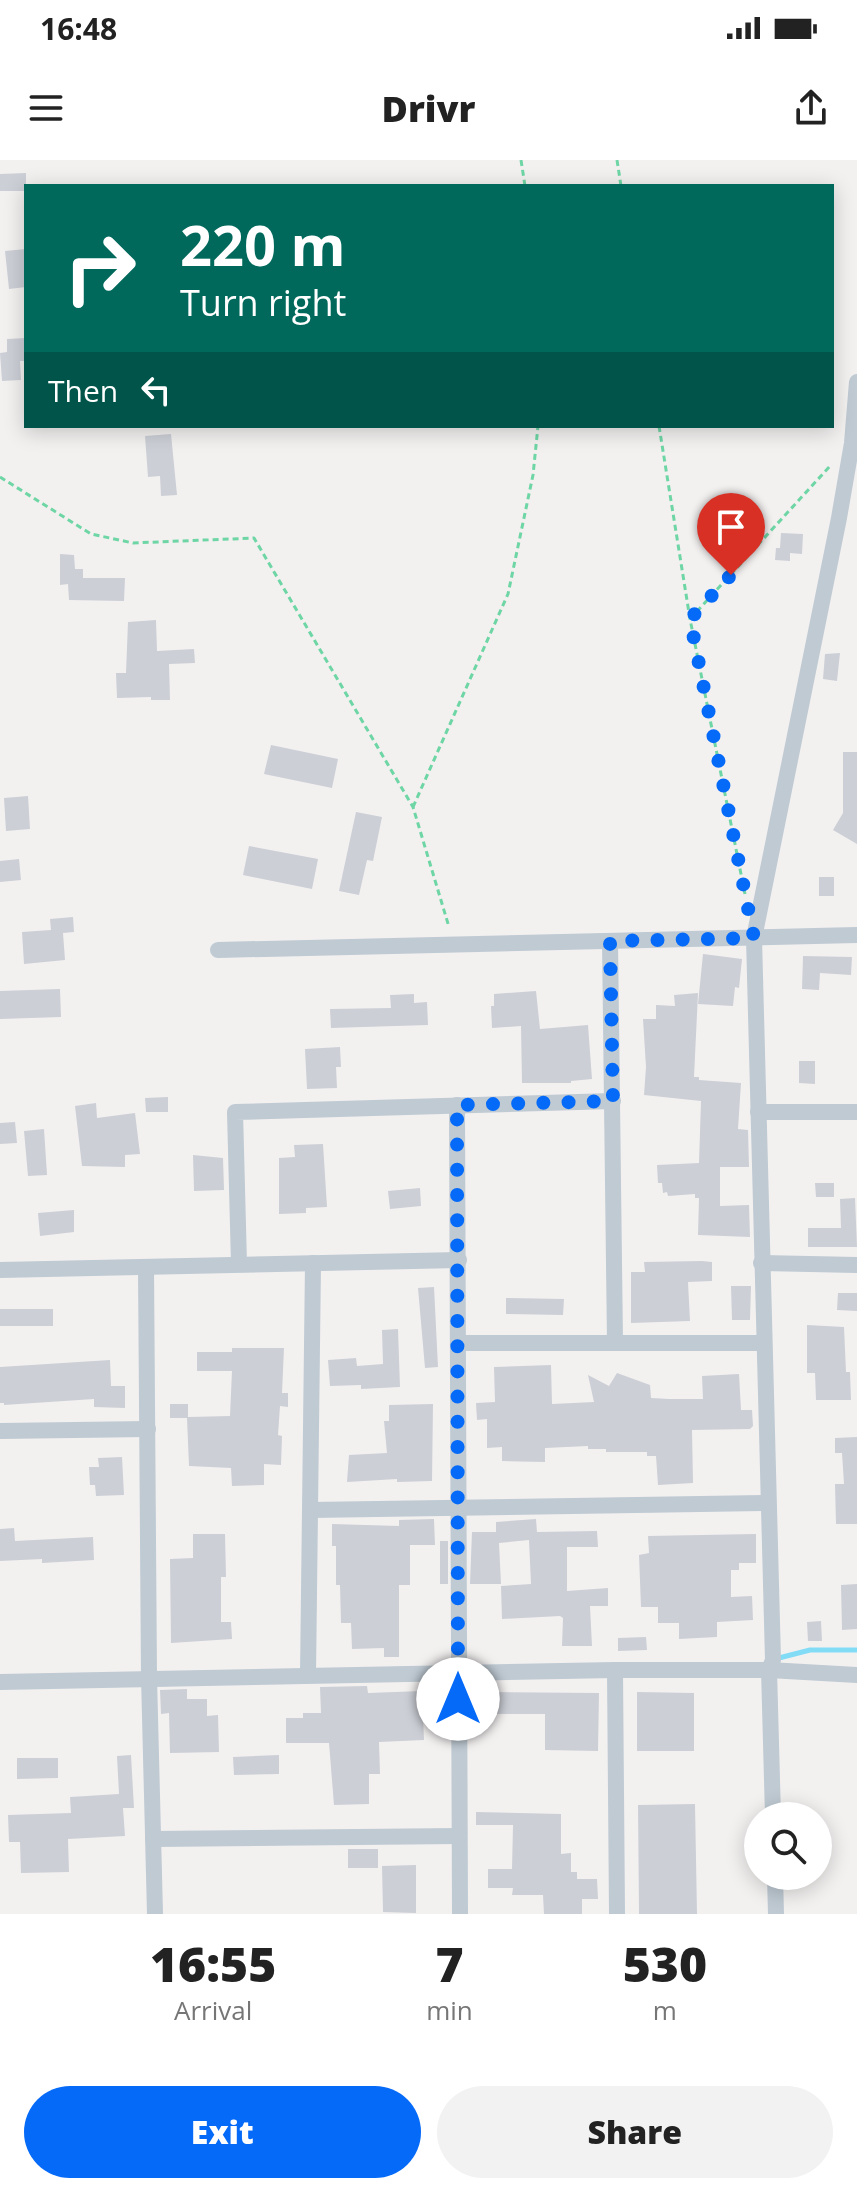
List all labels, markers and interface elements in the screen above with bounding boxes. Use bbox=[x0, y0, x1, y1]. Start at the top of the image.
text: 16:48 bbox=[40, 8, 117, 49]
text: Drivr bbox=[382, 84, 475, 133]
icon: menu bbox=[24, 86, 68, 130]
icon: share bbox=[789, 86, 833, 130]
text: 220 m bbox=[180, 206, 346, 282]
icon: right bbox=[48, 216, 152, 320]
text: Turn right bbox=[180, 278, 346, 327]
icon: left bbox=[134, 368, 178, 412]
text: Then bbox=[48, 370, 118, 411]
pin bbox=[697, 493, 765, 575]
icon: arrive bbox=[709, 505, 753, 549]
position arrow bbox=[416, 1657, 500, 1741]
map controls bbox=[744, 1802, 832, 1890]
button: search bbox=[744, 1802, 832, 1890]
text: 16:55 bbox=[150, 1931, 276, 1996]
text: 7 bbox=[435, 1931, 464, 1996]
text: 530 bbox=[623, 1931, 707, 1996]
text: Arrival bbox=[174, 1992, 252, 2028]
text: min bbox=[426, 1992, 473, 2028]
text: m bbox=[653, 1992, 677, 2028]
button: Exit bbox=[24, 2086, 421, 2178]
button: Share bbox=[437, 2086, 833, 2178]

